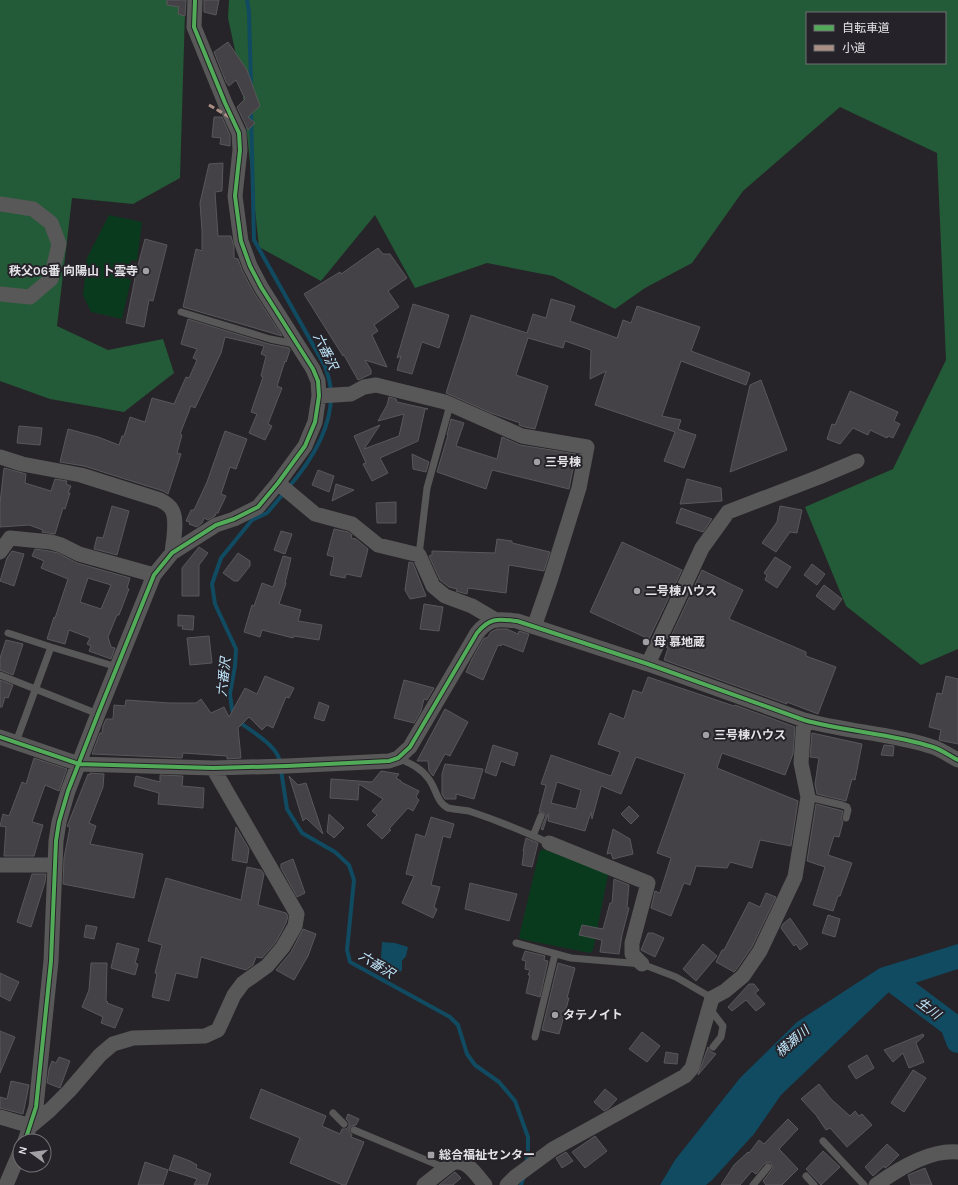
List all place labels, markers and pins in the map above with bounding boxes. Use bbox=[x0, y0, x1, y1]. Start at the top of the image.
place label: 秩父06番 向陽山 卜雲寺 bbox=[9, 264, 138, 278]
marker: 秩父06番 向陽山 卜雲寺 bbox=[141, 266, 151, 276]
place label: 三号棟 bbox=[545, 455, 581, 469]
marker: 三号棟 bbox=[532, 457, 542, 467]
place label: 二号棟ハウス bbox=[645, 584, 717, 598]
marker: 二号棟ハウス bbox=[632, 586, 642, 596]
place label: 母 慕地蔵 bbox=[654, 635, 705, 649]
marker: 母 慕地蔵 bbox=[641, 637, 651, 647]
place label: 三号棟ハウス bbox=[714, 728, 786, 742]
marker: 三号棟ハウス bbox=[701, 730, 711, 740]
place label: タテノイト bbox=[563, 1008, 623, 1022]
marker: タテノイト bbox=[550, 1010, 560, 1020]
place label: 総合福祉センター bbox=[439, 1148, 535, 1162]
marker: 総合福祉センター bbox=[426, 1150, 436, 1160]

